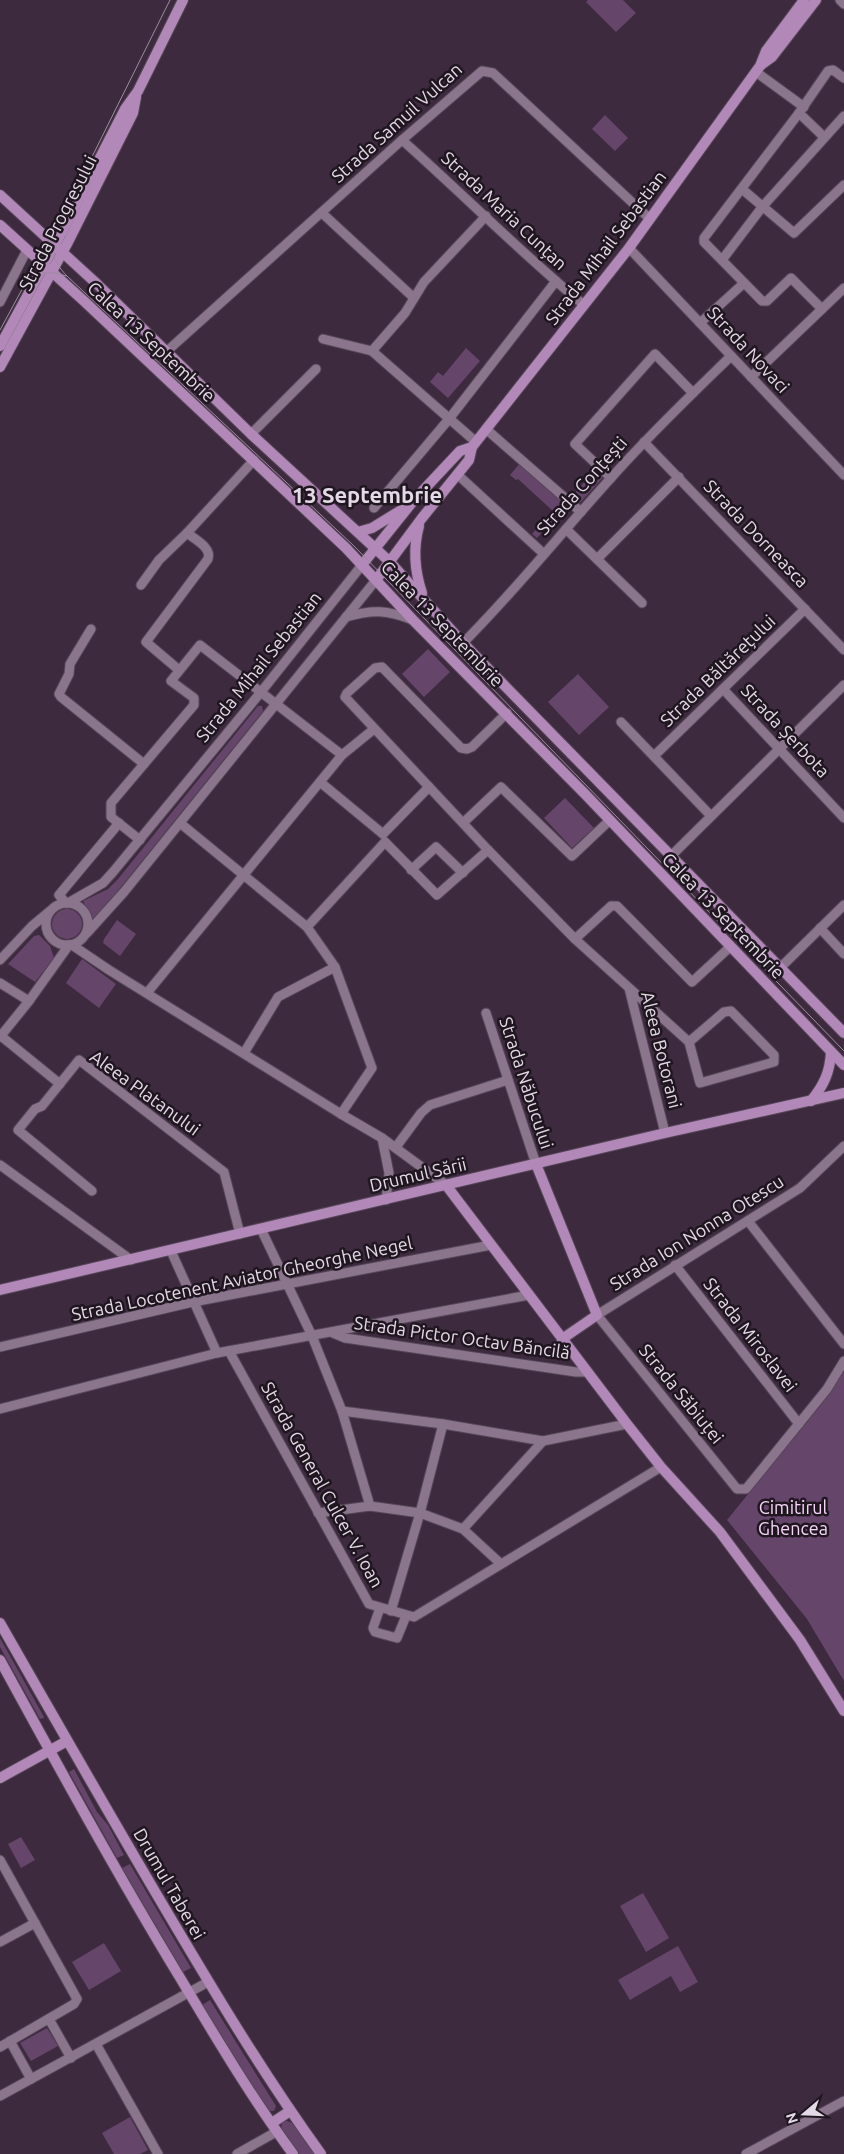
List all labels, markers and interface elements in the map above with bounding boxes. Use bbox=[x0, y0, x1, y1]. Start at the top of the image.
street label: Strada Samuil Vulcan bbox=[327, 59, 466, 186]
street label: Strada Maria Cunțan bbox=[438, 147, 571, 273]
street label: Strada Progresului bbox=[14, 152, 100, 294]
street label: Strada Mihail Sebastian bbox=[541, 167, 670, 328]
street label: Calea 13 Septembrie bbox=[84, 277, 220, 405]
street label: Strada Novaci bbox=[704, 302, 794, 397]
street label: Strada Conțești bbox=[532, 432, 630, 538]
street label: Strada Dorneasca bbox=[700, 476, 813, 591]
district label: 13 Septembrie bbox=[292, 482, 442, 507]
street label: Calea 13 Septembrie bbox=[378, 556, 508, 690]
street label: Strada Mihail Sebastian bbox=[192, 587, 325, 745]
street label: Strada Băltărețului bbox=[656, 610, 779, 730]
street label: Strada Șerbota bbox=[737, 680, 834, 781]
street label: Calea 13 Septembrie bbox=[659, 848, 789, 982]
street label: Aleea Botorani bbox=[638, 989, 686, 1110]
street label: Strada Năbucului bbox=[496, 1014, 558, 1151]
street label: Aleea Platanului bbox=[87, 1046, 204, 1139]
street label: Drumul Sării bbox=[367, 1153, 468, 1195]
street label: Strada Ion Nonna Otescu bbox=[606, 1170, 787, 1294]
street label: Strada Locotenent Aviator Gheorghe Negel bbox=[70, 1232, 414, 1324]
street label: Strada Miroslavei bbox=[700, 1274, 801, 1395]
street label: Strada Pictor Octav Băncilă bbox=[353, 1312, 571, 1362]
street label: Strada Săbiuței bbox=[636, 1340, 728, 1447]
street label: Strada General Culcer V. Ioan bbox=[258, 1378, 388, 1591]
park label: Cimitirul Ghencea bbox=[758, 1497, 828, 1538]
street label: Drumul Taberei bbox=[130, 1825, 210, 1942]
north arrow bbox=[779, 2089, 829, 2139]
text: N bbox=[782, 2111, 801, 2126]

